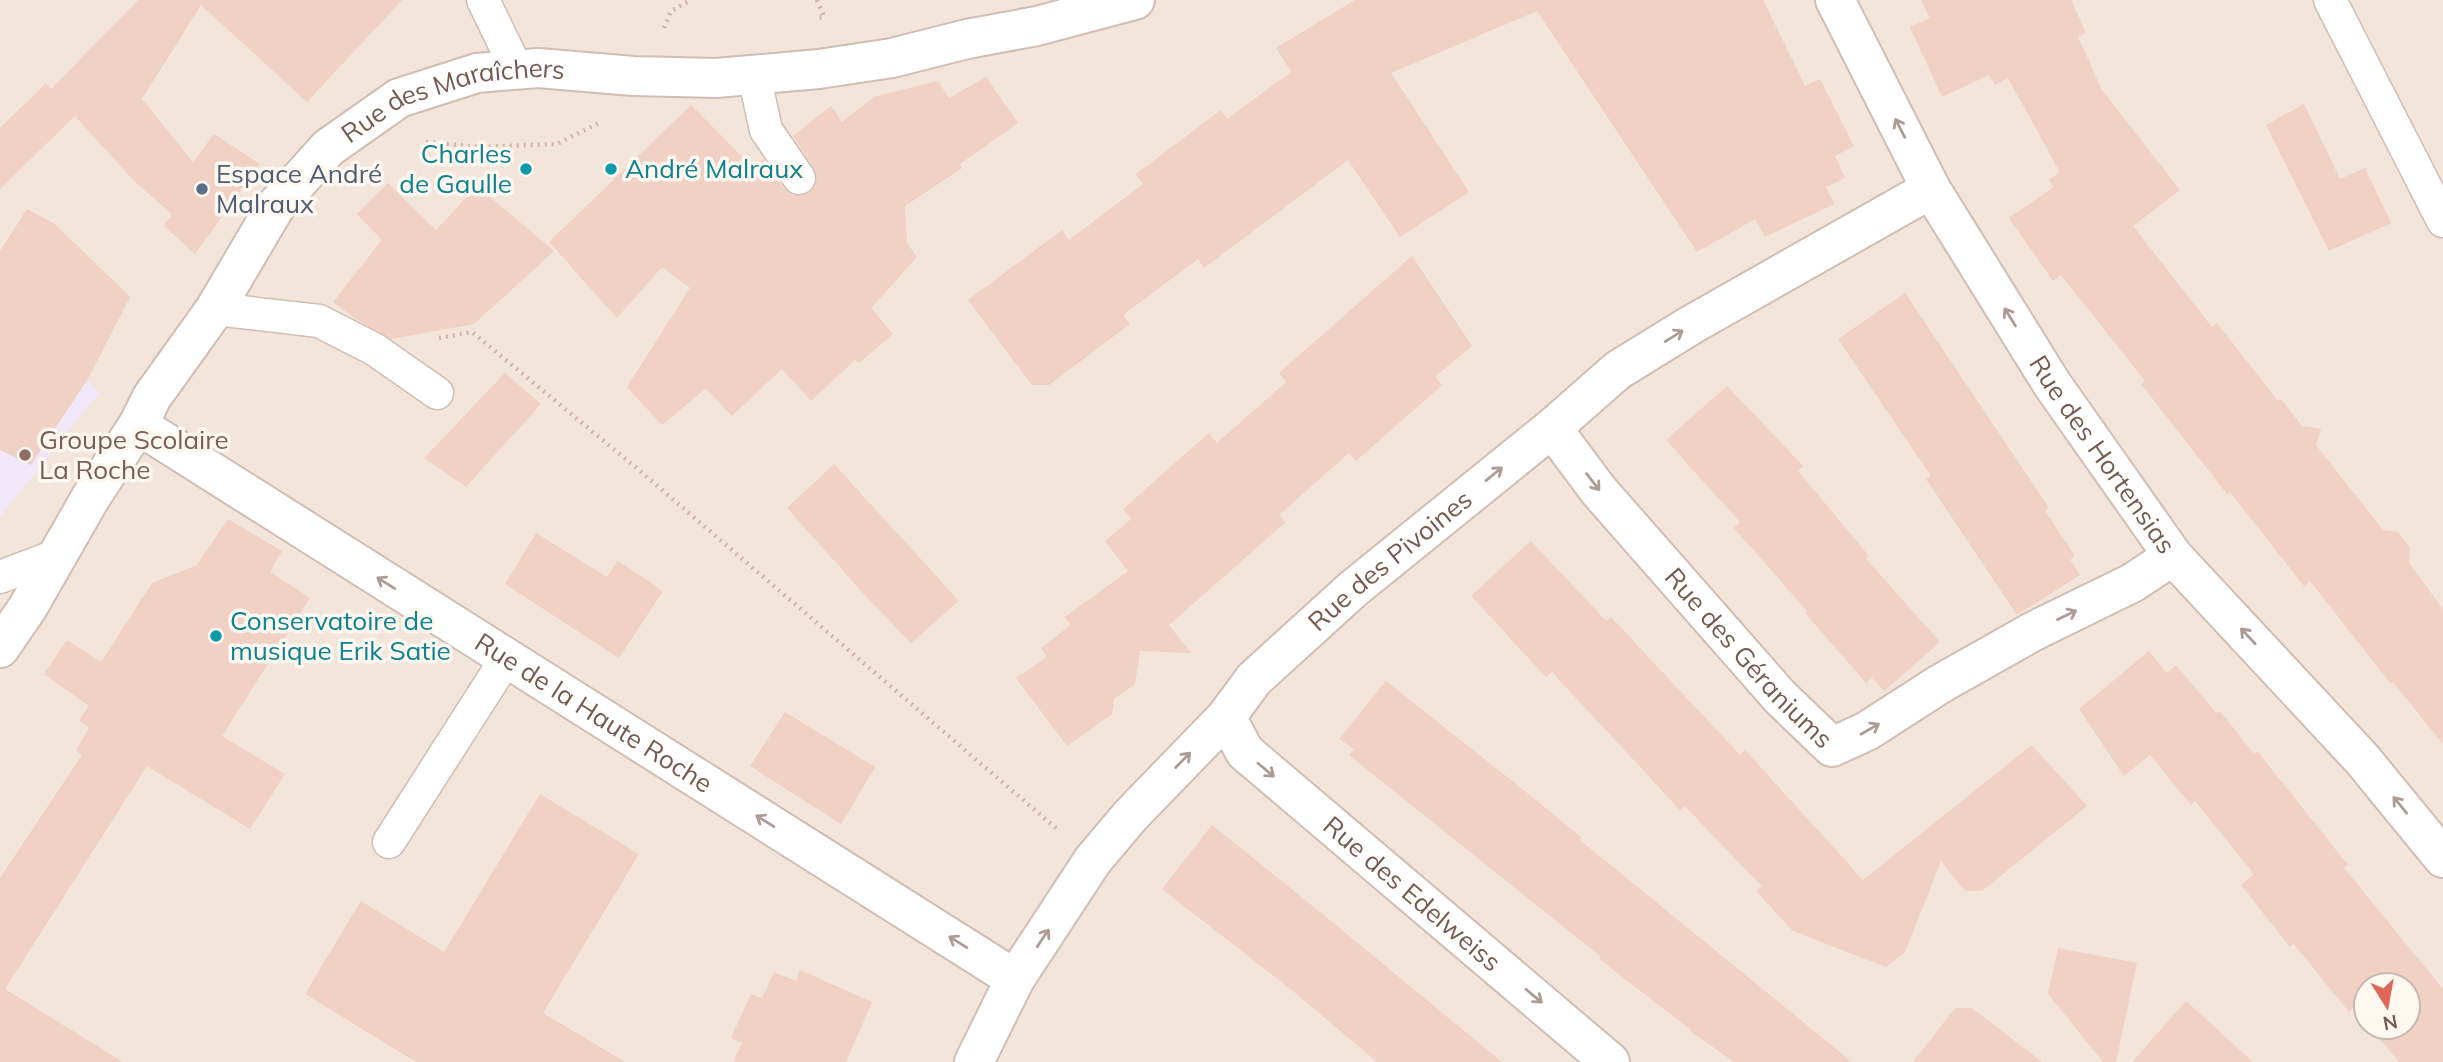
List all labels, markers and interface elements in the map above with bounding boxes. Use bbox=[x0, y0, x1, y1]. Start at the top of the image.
street label: Rue des Maraîchers bbox=[335, 51, 566, 150]
one-way arrow bbox=[1892, 118, 1906, 139]
place label: Charles de Gaulle bbox=[399, 137, 512, 200]
place label: André Malraux bbox=[625, 152, 803, 185]
place label: Espace André Malraux bbox=[216, 157, 382, 220]
marker: Charles de Gaulle bbox=[518, 161, 534, 177]
marker: André Malraux bbox=[603, 161, 619, 177]
marker: Espace André Malraux bbox=[194, 181, 210, 197]
one-way arrow bbox=[2003, 307, 2017, 327]
one-way arrow bbox=[1663, 328, 1683, 342]
street label: Rue des Hortensias bbox=[2022, 349, 2183, 560]
place label: Groupe Scolaire La Roche bbox=[39, 423, 229, 486]
marker: Groupe Scolaire La Roche bbox=[17, 447, 33, 463]
one-way arrow bbox=[1485, 467, 1503, 482]
one-way arrow bbox=[1586, 472, 1600, 491]
street label: Rue des Pivoines bbox=[1301, 482, 1479, 638]
street label: Rue des Géraniums bbox=[1658, 561, 1840, 755]
one-way arrow bbox=[376, 576, 396, 590]
place label: Conservatoire de musique Erik Satie bbox=[230, 604, 451, 667]
one-way arrow bbox=[2056, 608, 2077, 621]
street label: Rue de la Haute Roche bbox=[469, 625, 719, 800]
marker: Conservatoire de musique Erik Satie bbox=[208, 628, 224, 644]
one-way arrow bbox=[2240, 628, 2257, 645]
one-way arrow bbox=[1860, 721, 1880, 735]
one-way arrow bbox=[1175, 752, 1192, 769]
one-way arrow bbox=[1257, 762, 1275, 778]
one-way arrow bbox=[2392, 797, 2408, 815]
street label: Rue des Edelweiss bbox=[1317, 809, 1508, 978]
one-way arrow bbox=[756, 814, 775, 829]
one-way arrow bbox=[1035, 929, 1050, 948]
one-way arrow bbox=[948, 935, 968, 949]
north arrow bbox=[2352, 971, 2422, 1041]
one-way arrow bbox=[1524, 988, 1542, 1004]
text: N bbox=[2381, 1010, 2400, 1036]

